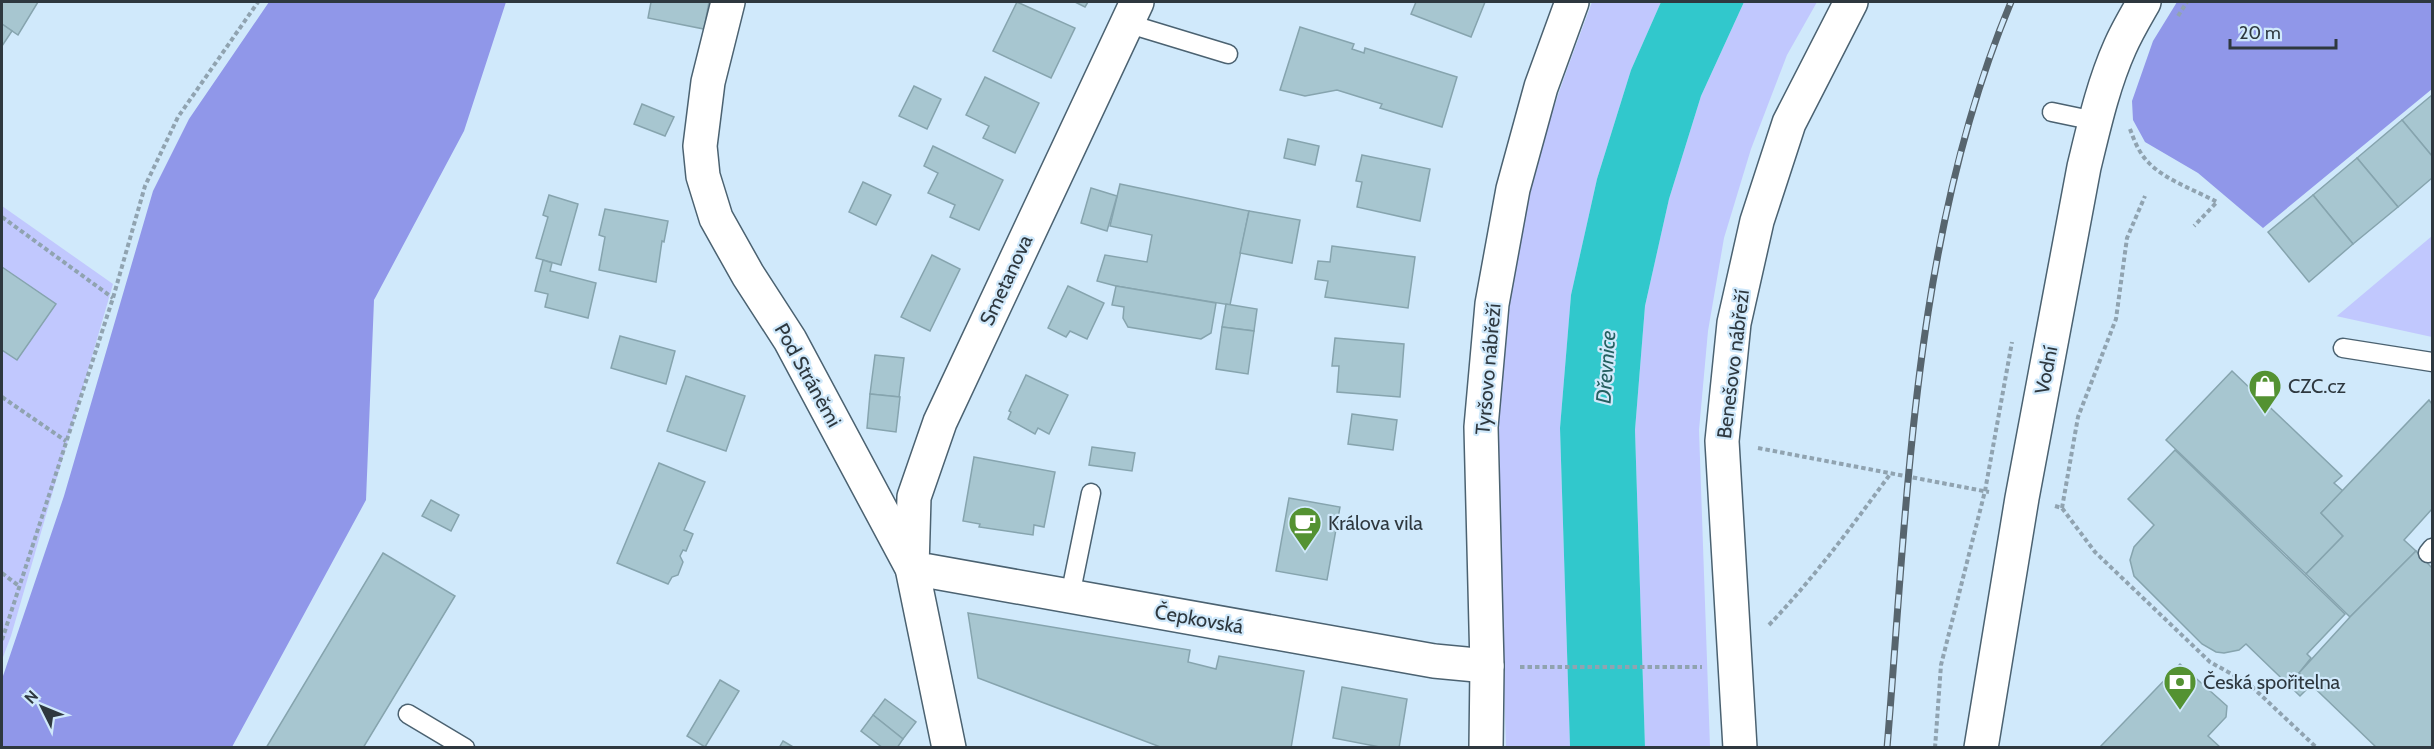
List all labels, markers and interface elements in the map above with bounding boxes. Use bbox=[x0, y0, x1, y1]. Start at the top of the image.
scale bar bbox=[2230, 12, 2336, 50]
text: 20 m bbox=[2239, 22, 2281, 44]
street label: Smetanova bbox=[975, 231, 1038, 329]
street label: Benešovo nábřeží bbox=[1712, 288, 1754, 440]
street label: Tyršovo nábřeží bbox=[1470, 302, 1506, 436]
street label: Pod Stráněmi bbox=[770, 319, 846, 431]
water label: Dřevnice bbox=[1590, 329, 1621, 404]
street label: Vodní bbox=[2030, 344, 2062, 396]
shop icon: CZC.cz bbox=[2247, 368, 2283, 415]
place label: CZC.cz bbox=[2288, 374, 2346, 398]
cafe icon: Králova vila bbox=[1287, 505, 1323, 552]
place label: Králova vila bbox=[1328, 511, 1423, 535]
street label: Čepkovská bbox=[1153, 599, 1246, 639]
bank icon: Česká spořitelna bbox=[2162, 664, 2198, 711]
place label: Česká spořitelna bbox=[2203, 670, 2341, 694]
north arrow bbox=[12, 677, 72, 737]
text: N bbox=[21, 686, 42, 708]

